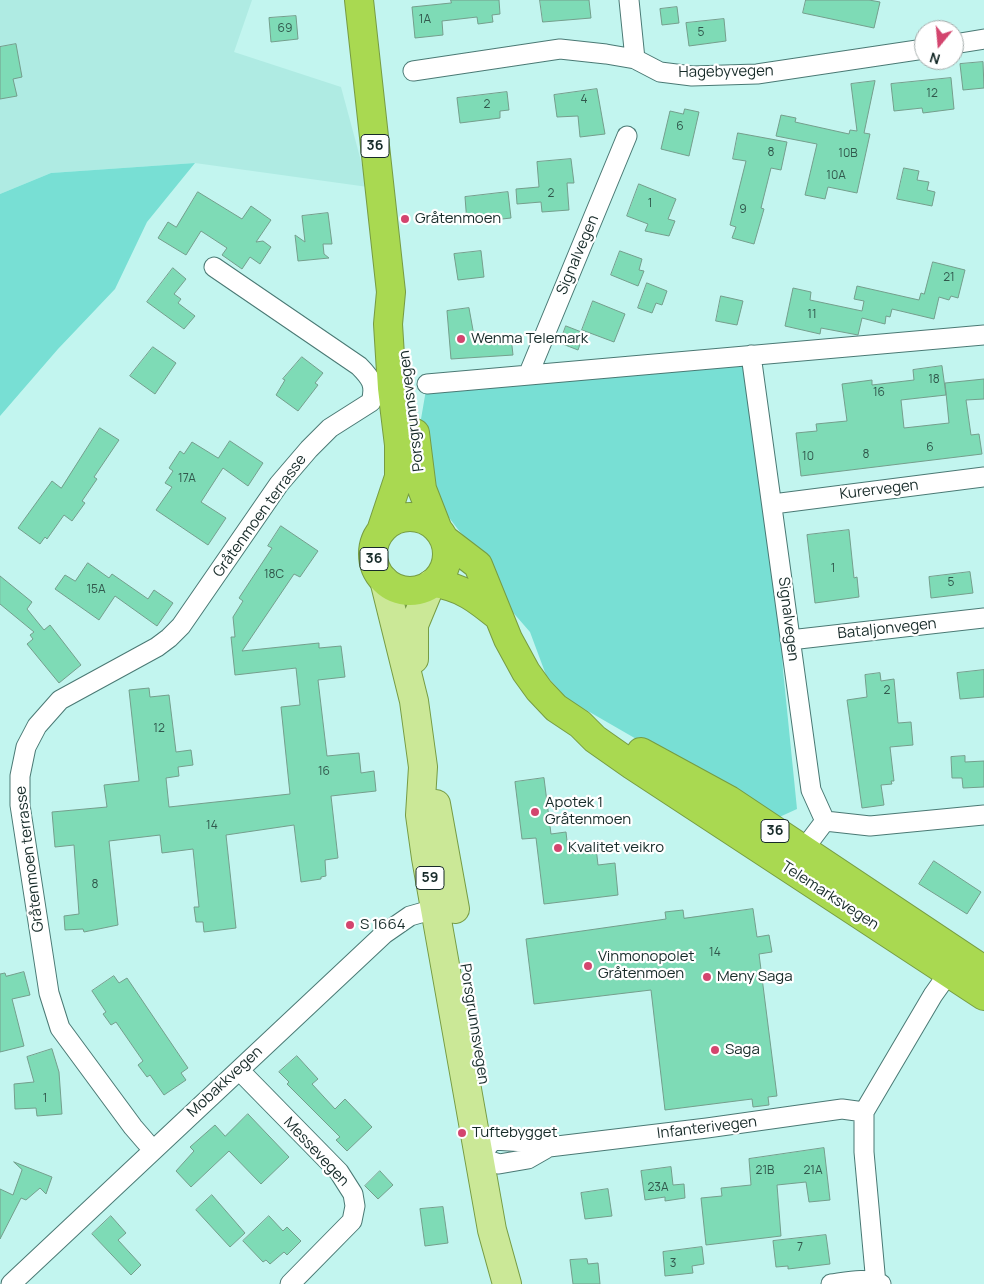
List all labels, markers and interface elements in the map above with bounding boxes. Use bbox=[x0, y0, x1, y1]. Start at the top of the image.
house number: 1A bbox=[419, 13, 431, 27]
north arrow bbox=[914, 20, 964, 70]
house number: 69 bbox=[278, 22, 292, 36]
house number: 5 bbox=[698, 26, 704, 40]
text: N bbox=[927, 48, 942, 69]
street label: Hagebyvegen bbox=[678, 62, 774, 82]
house number: 12 bbox=[926, 87, 938, 101]
house number: 4 bbox=[580, 93, 588, 107]
house number: 2 bbox=[484, 98, 490, 112]
house number: 6 bbox=[676, 120, 684, 134]
road number: 36 bbox=[361, 134, 389, 158]
house number: 8 bbox=[768, 146, 774, 160]
house number: 10B bbox=[838, 147, 858, 161]
house number: 10A bbox=[826, 169, 846, 183]
house number: 2 bbox=[548, 187, 554, 201]
house number: 1 bbox=[648, 197, 652, 211]
house number: 9 bbox=[739, 203, 747, 217]
place label: Gråtenmoen bbox=[415, 210, 501, 228]
street label: Signalvegen bbox=[553, 212, 603, 298]
marker: Gråtenmoen bbox=[399, 213, 411, 225]
house number: 21 bbox=[943, 271, 955, 285]
house number: 11 bbox=[807, 308, 817, 322]
place label: Wenma Telemark bbox=[471, 330, 588, 348]
marker: Wenma Telemark bbox=[455, 333, 467, 345]
street label: Porsgrunnsvegen bbox=[396, 349, 428, 473]
house number: 18 bbox=[928, 373, 940, 387]
house number: 16 bbox=[873, 386, 885, 400]
house number: 6 bbox=[926, 441, 934, 455]
house number: 8 bbox=[863, 448, 869, 462]
house number: 10 bbox=[802, 450, 814, 464]
street label: Gråtenmoen terrasse bbox=[210, 451, 310, 581]
house number: 17A bbox=[178, 472, 196, 486]
street label: Kurervegen bbox=[839, 476, 919, 504]
road number: 36 bbox=[360, 548, 388, 570]
house number: 1 bbox=[831, 562, 835, 576]
house number: 18C bbox=[264, 568, 284, 582]
street label: Signalvegen bbox=[774, 576, 802, 662]
house number: 5 bbox=[948, 576, 954, 590]
house number: 15A bbox=[86, 583, 106, 597]
street label: Bataljonvegen bbox=[837, 615, 937, 643]
house number: 2 bbox=[884, 684, 890, 698]
house number: 12 bbox=[153, 722, 165, 736]
house number: 16 bbox=[318, 765, 330, 779]
street label: Gråtenmoen terrasse bbox=[12, 785, 48, 933]
place label: Apotek 1 Gråtenmoen bbox=[545, 794, 631, 829]
marker: Apotek 1 Gråtenmoen bbox=[529, 806, 541, 818]
house number: 14 bbox=[206, 819, 218, 833]
road number: 36 bbox=[761, 819, 789, 842]
place label: Kvalitet veikro bbox=[568, 839, 664, 857]
marker: Kvalitet veikro bbox=[552, 842, 564, 854]
street label: Telemarksvegen bbox=[778, 858, 882, 934]
road number: 59 bbox=[416, 866, 444, 890]
house number: 8 bbox=[92, 878, 98, 892]
place label: S 1664 bbox=[360, 916, 406, 934]
marker: S 1664 bbox=[344, 919, 356, 931]
house number: 14 bbox=[709, 946, 721, 960]
place label: Vinmonopolet Gråtenmoen bbox=[598, 948, 694, 983]
marker: Vinmonopolet Gråtenmoen bbox=[582, 960, 594, 972]
street label: Porsgrunnsvegen bbox=[456, 962, 492, 1086]
place label: Meny Saga bbox=[717, 968, 792, 986]
marker: Meny Saga bbox=[701, 971, 713, 983]
place label: Saga bbox=[725, 1041, 760, 1059]
street label: Mobakkvegen bbox=[184, 1043, 266, 1121]
marker: Saga bbox=[709, 1044, 721, 1056]
house number: 1 bbox=[43, 1092, 47, 1106]
street label: Infanterivegen bbox=[656, 1113, 758, 1143]
street label: Messevegen bbox=[279, 1114, 353, 1190]
place label: Tuftebygget bbox=[472, 1124, 558, 1142]
marker: Tuftebygget bbox=[456, 1127, 468, 1139]
house number: 21B bbox=[756, 1164, 774, 1178]
house number: 21A bbox=[803, 1164, 823, 1178]
house number: 23A bbox=[647, 1181, 669, 1195]
house number: 7 bbox=[797, 1241, 803, 1255]
house number: 3 bbox=[670, 1257, 676, 1271]

